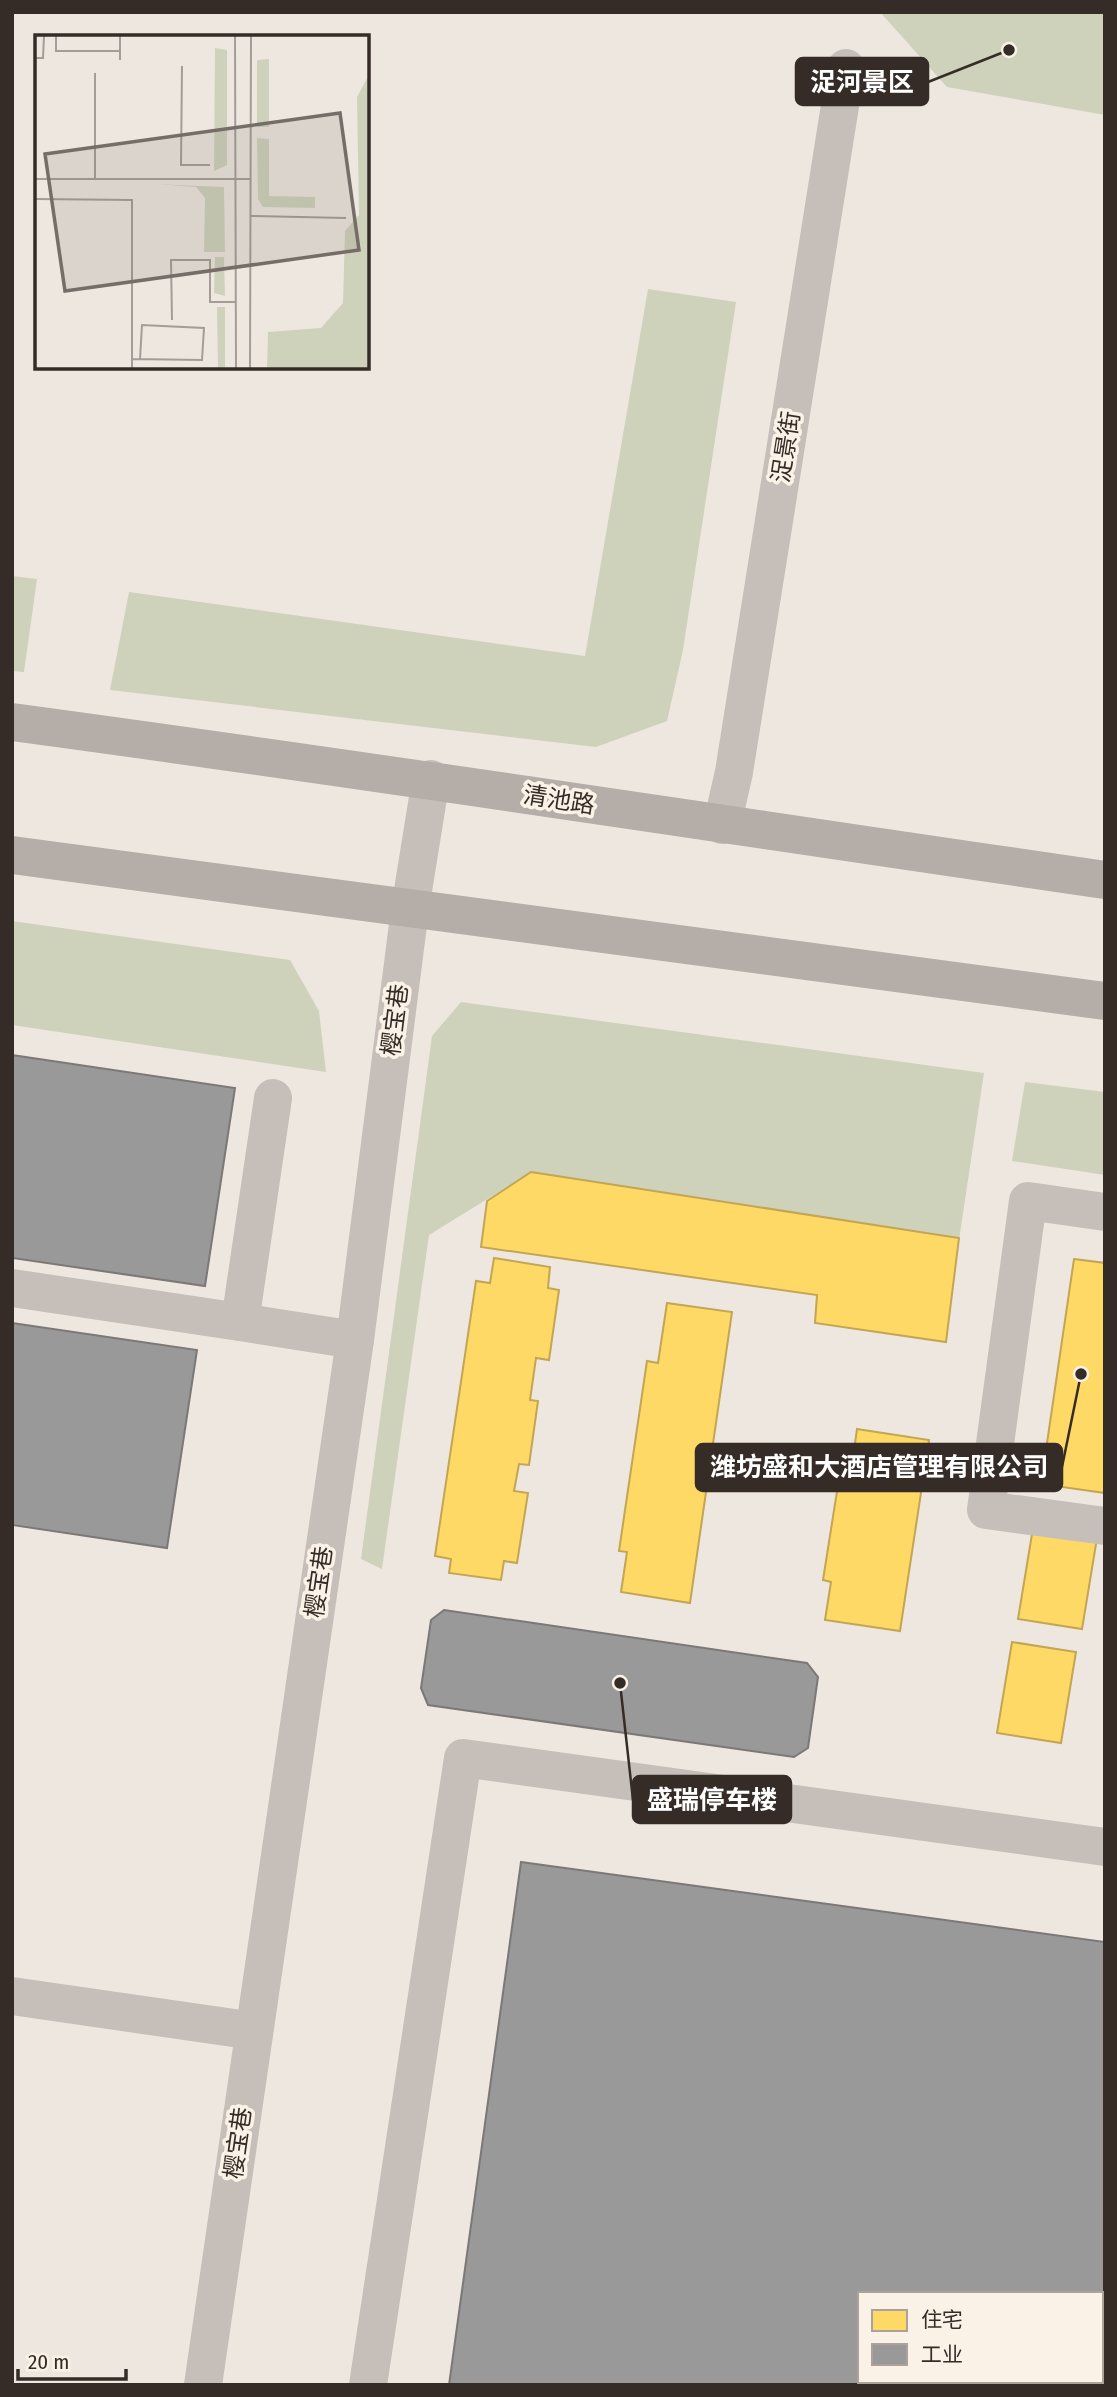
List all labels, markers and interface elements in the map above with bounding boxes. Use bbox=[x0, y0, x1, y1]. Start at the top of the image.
inset map bbox=[35, 35, 369, 369]
callout: 浞河景区 bbox=[796, 58, 928, 105]
text: 浞河景区 bbox=[810, 67, 914, 98]
street label: 浞景街 bbox=[767, 409, 805, 485]
street label: 清池路 bbox=[521, 781, 597, 819]
street label: 樱宝巷 bbox=[377, 983, 413, 1057]
callout: 潍坊盛和大酒店管理有限公司 bbox=[696, 1444, 1062, 1491]
text: 潍坊盛和大酒店管理有限公司 bbox=[710, 1452, 1048, 1483]
street label: 樱宝巷 bbox=[300, 1544, 338, 1620]
callout: 盛瑞停车楼 bbox=[633, 1776, 791, 1823]
text: 盛瑞停车楼 bbox=[647, 1785, 777, 1816]
street label: 樱宝巷 bbox=[219, 2105, 257, 2181]
legend bbox=[858, 2292, 1103, 2383]
text: 住宅 bbox=[921, 2307, 963, 2333]
scale bar bbox=[18, 2338, 126, 2382]
text: 工业 bbox=[921, 2342, 963, 2368]
text: 20 m bbox=[28, 2349, 69, 2375]

